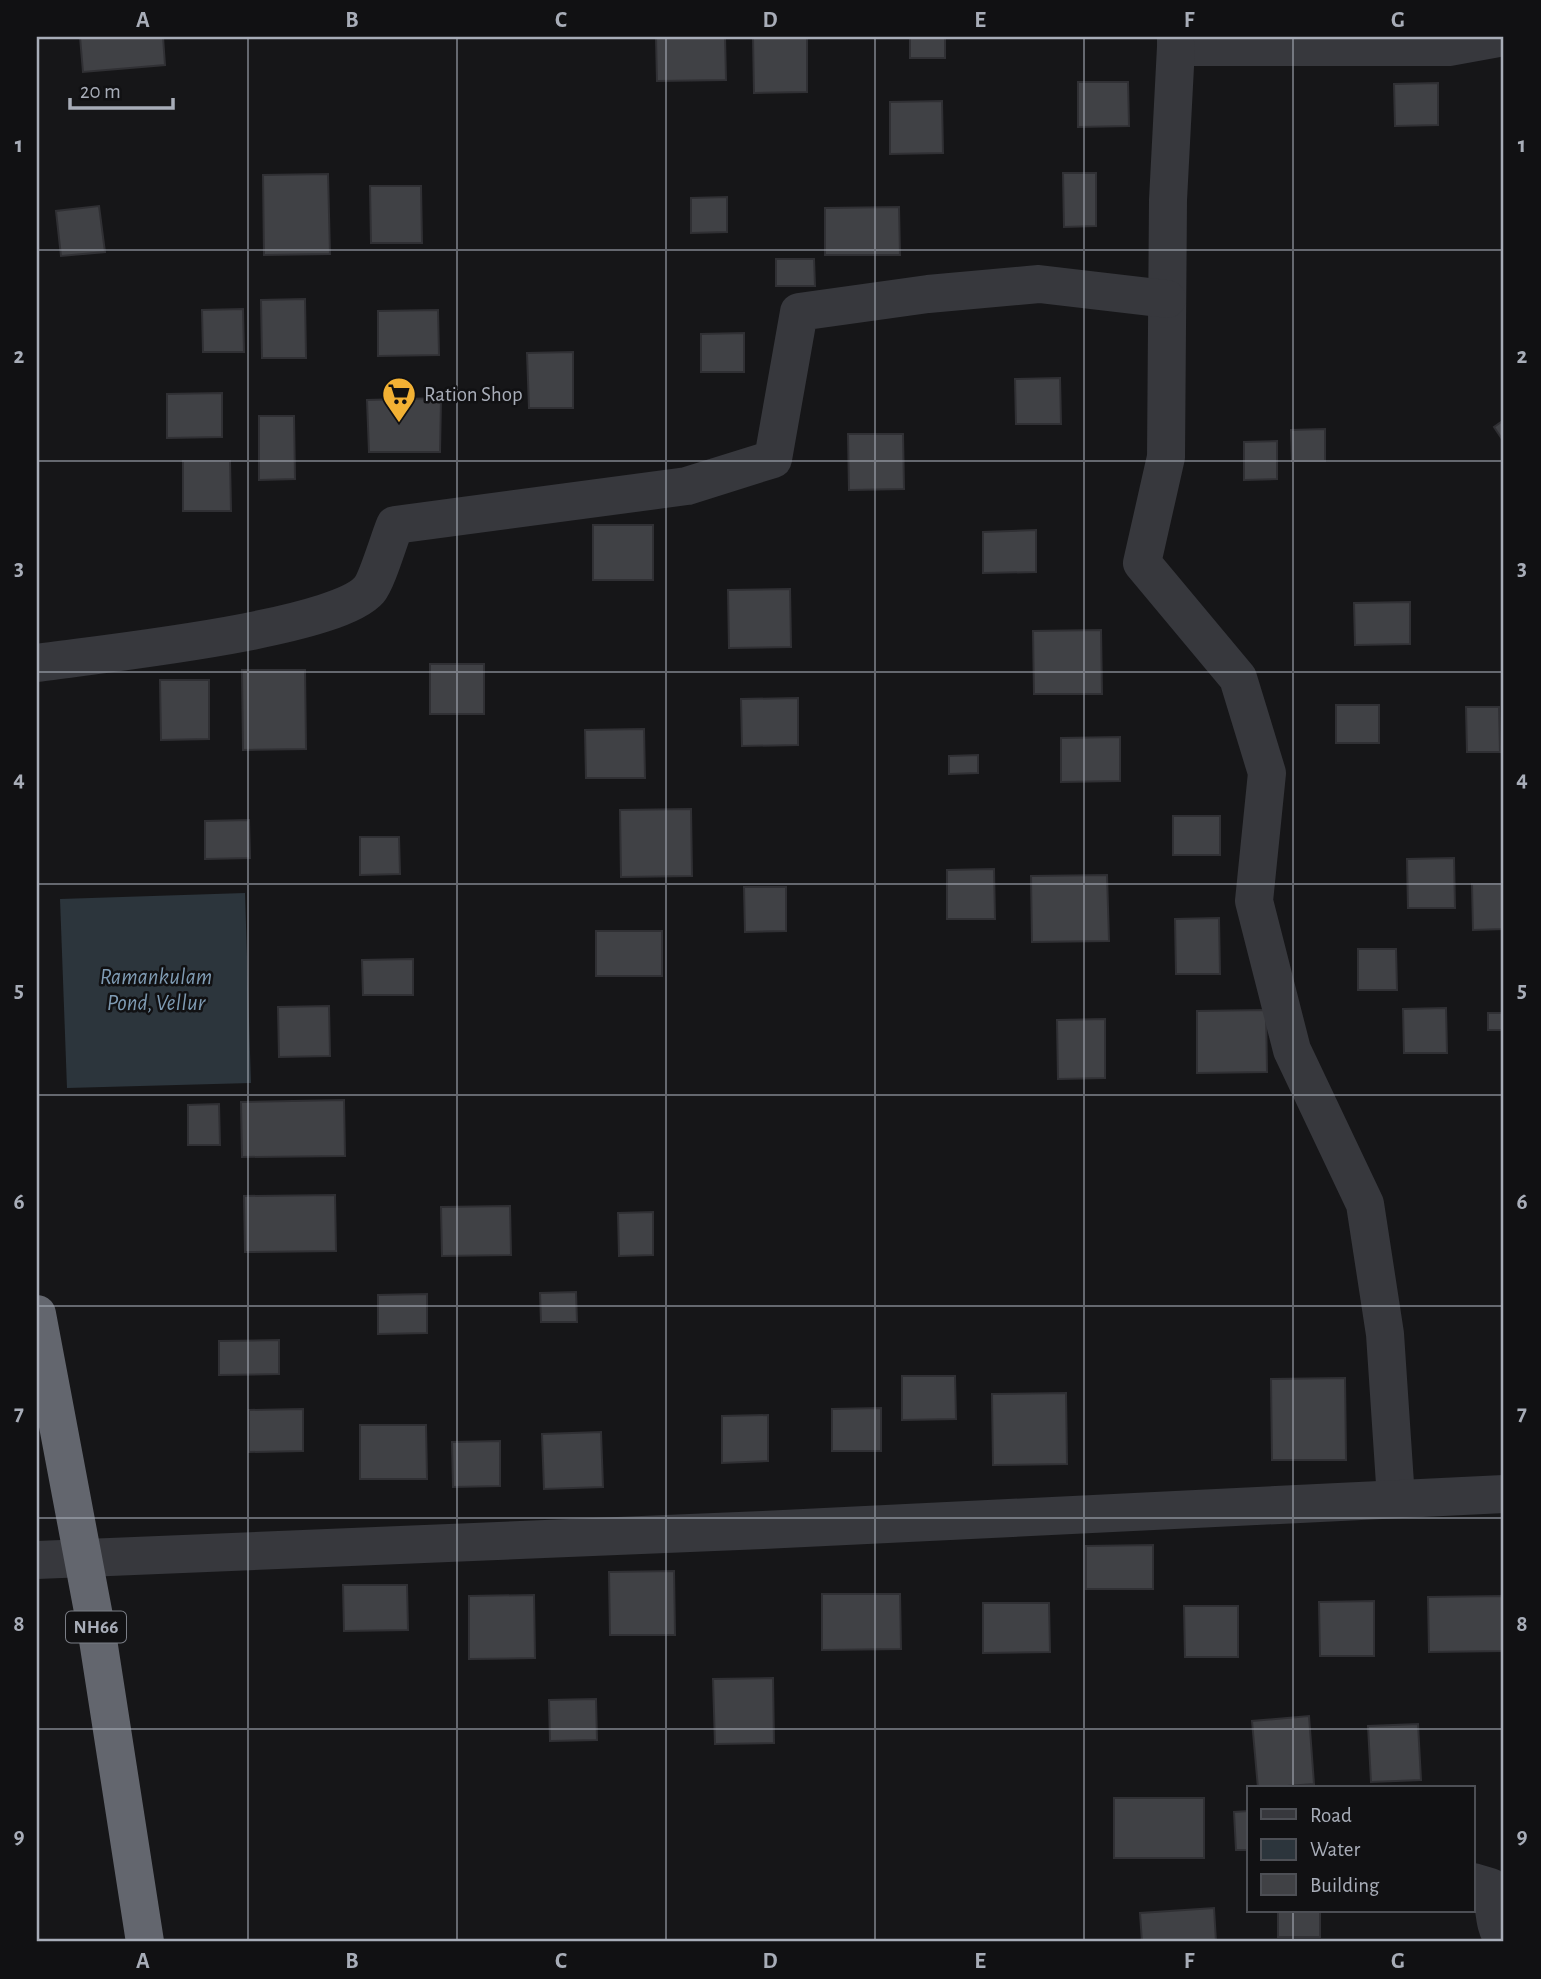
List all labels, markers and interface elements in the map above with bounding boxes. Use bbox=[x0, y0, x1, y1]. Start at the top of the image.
text: A bbox=[136, 9, 150, 32]
text: B bbox=[345, 9, 359, 32]
text: C bbox=[555, 9, 567, 32]
text: D bbox=[762, 9, 778, 32]
text: E bbox=[974, 9, 986, 32]
text: F bbox=[1184, 9, 1195, 32]
text: G bbox=[1391, 9, 1405, 32]
scale bar bbox=[70, 66, 173, 110]
text: 20 m bbox=[80, 81, 121, 102]
text: 1 bbox=[15, 134, 23, 157]
text: 1 bbox=[1518, 134, 1526, 157]
text: 2 bbox=[14, 345, 25, 368]
text: 2 bbox=[1517, 345, 1528, 368]
supermarket icon: Ration Shop bbox=[380, 375, 418, 424]
place label: Ration Shop bbox=[424, 384, 523, 405]
text: 3 bbox=[14, 557, 24, 580]
text: 3 bbox=[1517, 557, 1527, 580]
text: 4 bbox=[13, 768, 25, 791]
text: 4 bbox=[1516, 768, 1528, 791]
water label: Ramankulam Pond, Vellur bbox=[100, 966, 212, 1015]
text: 5 bbox=[14, 979, 24, 1002]
text: 5 bbox=[1517, 979, 1527, 1002]
text: 6 bbox=[13, 1191, 25, 1214]
text: 6 bbox=[1516, 1191, 1528, 1214]
text: 7 bbox=[14, 1402, 24, 1425]
text: 7 bbox=[1517, 1402, 1527, 1425]
road number: NH66 bbox=[66, 1611, 126, 1642]
text: 8 bbox=[13, 1613, 25, 1636]
text: 8 bbox=[1516, 1613, 1528, 1636]
legend bbox=[1247, 1786, 1474, 1912]
text: Road bbox=[1310, 1805, 1352, 1826]
text: 9 bbox=[13, 1825, 25, 1848]
text: 9 bbox=[1516, 1825, 1528, 1848]
text: Water bbox=[1310, 1839, 1360, 1860]
text: Building bbox=[1310, 1875, 1380, 1896]
text: A bbox=[136, 1950, 150, 1973]
text: B bbox=[345, 1950, 359, 1973]
text: C bbox=[555, 1950, 567, 1973]
text: D bbox=[762, 1950, 778, 1973]
text: E bbox=[974, 1950, 986, 1973]
text: F bbox=[1184, 1950, 1195, 1973]
text: G bbox=[1391, 1950, 1405, 1973]

